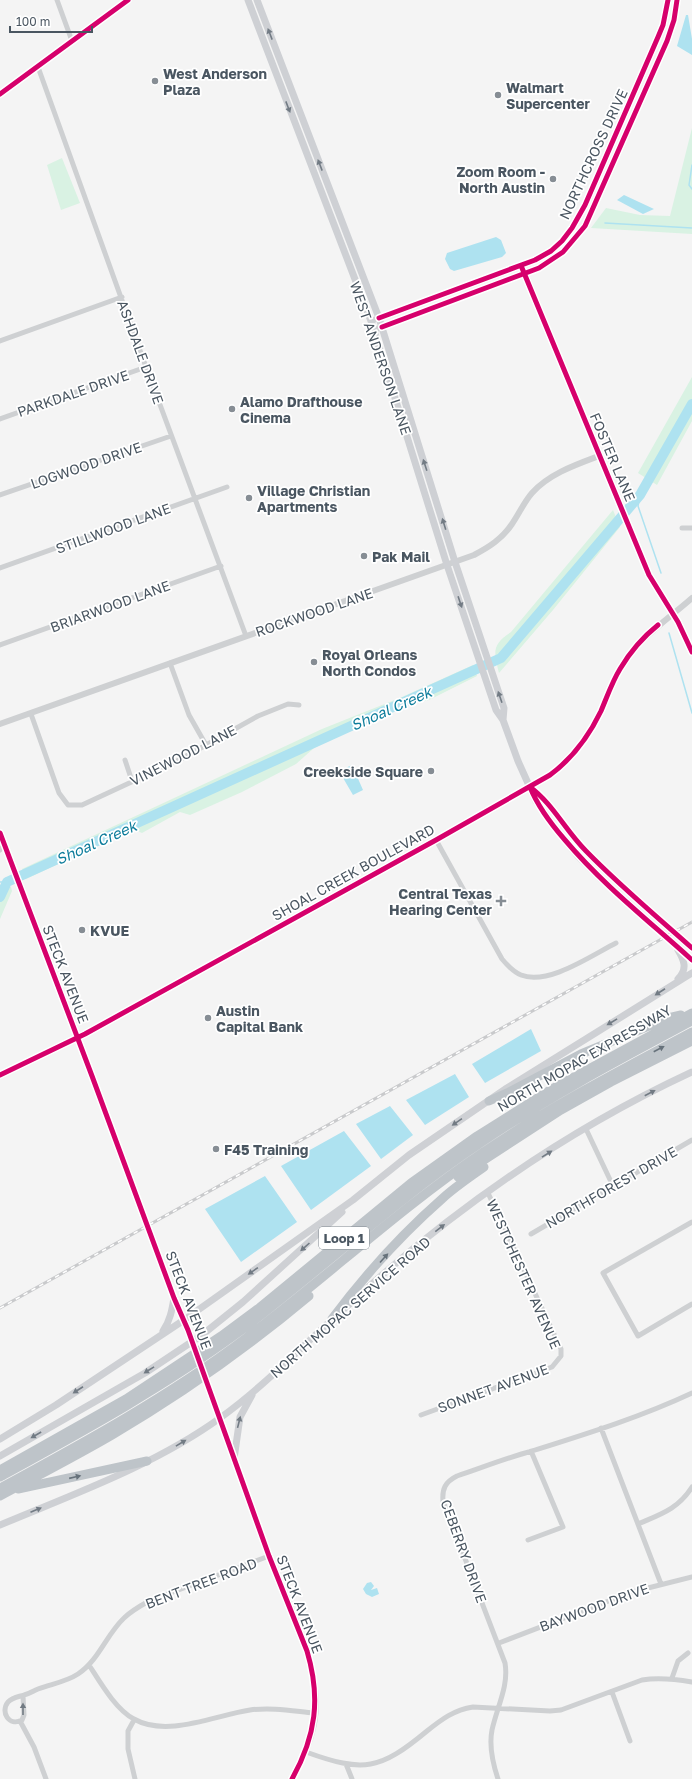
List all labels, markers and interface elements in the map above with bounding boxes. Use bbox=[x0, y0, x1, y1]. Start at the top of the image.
scale bar bbox=[10, 8, 92, 34]
text: 100 m bbox=[16, 14, 50, 29]
one-way arrow bbox=[267, 28, 273, 40]
place label: West Anderson Plaza bbox=[163, 65, 267, 98]
marker: West Anderson Plaza bbox=[150, 76, 160, 86]
place label: Walmart Supercenter bbox=[506, 79, 590, 112]
street label: NORTHCROSS DRIVE bbox=[555, 86, 631, 222]
marker: Walmart Supercenter bbox=[493, 90, 503, 100]
one-way arrow bbox=[286, 101, 292, 113]
one-way arrow bbox=[317, 158, 323, 170]
place label: Zoom Room - North Austin bbox=[456, 163, 545, 196]
marker: Zoom Room - North Austin bbox=[548, 174, 558, 184]
street label: WEST ANDERSON LANE bbox=[347, 279, 415, 437]
street label: ASHDALE DRIVE bbox=[114, 298, 168, 406]
street label: PARKDALE DRIVE bbox=[15, 366, 131, 420]
place label: Alamo Drafthouse Cinema bbox=[240, 393, 362, 426]
marker: Alamo Drafthouse Cinema bbox=[227, 404, 237, 414]
street label: FOSTER LANE bbox=[587, 410, 639, 504]
street label: LOGWOOD DRIVE bbox=[28, 438, 144, 492]
one-way arrow bbox=[422, 459, 428, 471]
place label: Village Christian Apartments bbox=[257, 482, 370, 515]
marker: Village Christian Apartments bbox=[244, 493, 254, 503]
street label: STILLWOOD LANE bbox=[53, 499, 173, 557]
one-way arrow bbox=[441, 518, 447, 530]
place label: Pak Mail bbox=[372, 548, 430, 565]
marker: Pak Mail bbox=[359, 551, 369, 561]
street label: BRIARWOOD LANE bbox=[48, 576, 172, 636]
street label: ROCKWOOD LANE bbox=[253, 584, 375, 640]
one-way arrow bbox=[457, 596, 463, 608]
place label: Royal Orleans North Condos bbox=[322, 646, 418, 679]
marker: Royal Orleans North Condos bbox=[309, 657, 319, 667]
water label: Shoal Creek bbox=[348, 682, 436, 734]
one-way arrow bbox=[497, 691, 503, 703]
street label: VINEWOOD LANE bbox=[127, 721, 239, 789]
place label: Creekside Square bbox=[303, 763, 423, 780]
marker: Creekside Square bbox=[426, 766, 436, 776]
water label: Shoal Creek bbox=[53, 816, 141, 868]
street label: SHOAL CREEK BOULEVARD bbox=[269, 820, 437, 924]
place label: Central Texas Hearing Center bbox=[389, 885, 493, 918]
marker: Central Texas Hearing Center bbox=[495, 895, 507, 907]
street label: STECK AVENUE bbox=[39, 922, 93, 1026]
place label: KVUE bbox=[90, 922, 129, 939]
marker: KVUE bbox=[77, 925, 87, 935]
one-way arrow bbox=[655, 988, 665, 996]
street label: NORTH MOPAC EXPRESSWAY bbox=[494, 1001, 674, 1115]
place label: Austin Capital Bank bbox=[216, 1002, 303, 1035]
marker: Austin Capital Bank bbox=[203, 1013, 213, 1023]
one-way arrow bbox=[607, 1018, 617, 1026]
one-way arrow bbox=[653, 1046, 665, 1053]
one-way arrow bbox=[644, 1090, 656, 1097]
one-way arrow bbox=[451, 1119, 463, 1126]
place label: F45 Training bbox=[224, 1141, 308, 1158]
street label: NORTHFOREST DRIVE bbox=[542, 1142, 680, 1232]
marker: F45 Training bbox=[211, 1144, 221, 1154]
one-way arrow bbox=[541, 1150, 552, 1157]
street label: WESTCHESTER AVENUE bbox=[483, 1196, 565, 1352]
one-way arrow bbox=[435, 1224, 446, 1232]
road number: Loop 1 bbox=[319, 1227, 369, 1249]
street label: NORTH MOPAC SERVICE ROAD bbox=[266, 1233, 434, 1381]
one-way arrow bbox=[300, 1242, 310, 1251]
street label: STECK AVENUE bbox=[162, 1248, 216, 1352]
one-way arrow bbox=[379, 1253, 388, 1262]
one-way arrow bbox=[247, 1267, 258, 1275]
street label: SONNET AVENUE bbox=[435, 1360, 551, 1416]
one-way arrow bbox=[143, 1367, 155, 1374]
one-way arrow bbox=[72, 1387, 84, 1394]
one-way arrow bbox=[237, 1416, 243, 1429]
one-way arrow bbox=[30, 1432, 42, 1439]
one-way arrow bbox=[176, 1439, 186, 1447]
one-way arrow bbox=[68, 1474, 81, 1480]
street label: CEBERRY DRIVE bbox=[437, 1497, 491, 1605]
one-way arrow bbox=[30, 1506, 42, 1513]
street label: STECK AVENUE bbox=[273, 1552, 327, 1656]
street label: BENT TREE ROAD bbox=[143, 1554, 259, 1612]
street label: BAYWOOD DRIVE bbox=[537, 1579, 651, 1635]
one-way arrow bbox=[20, 1702, 26, 1715]

